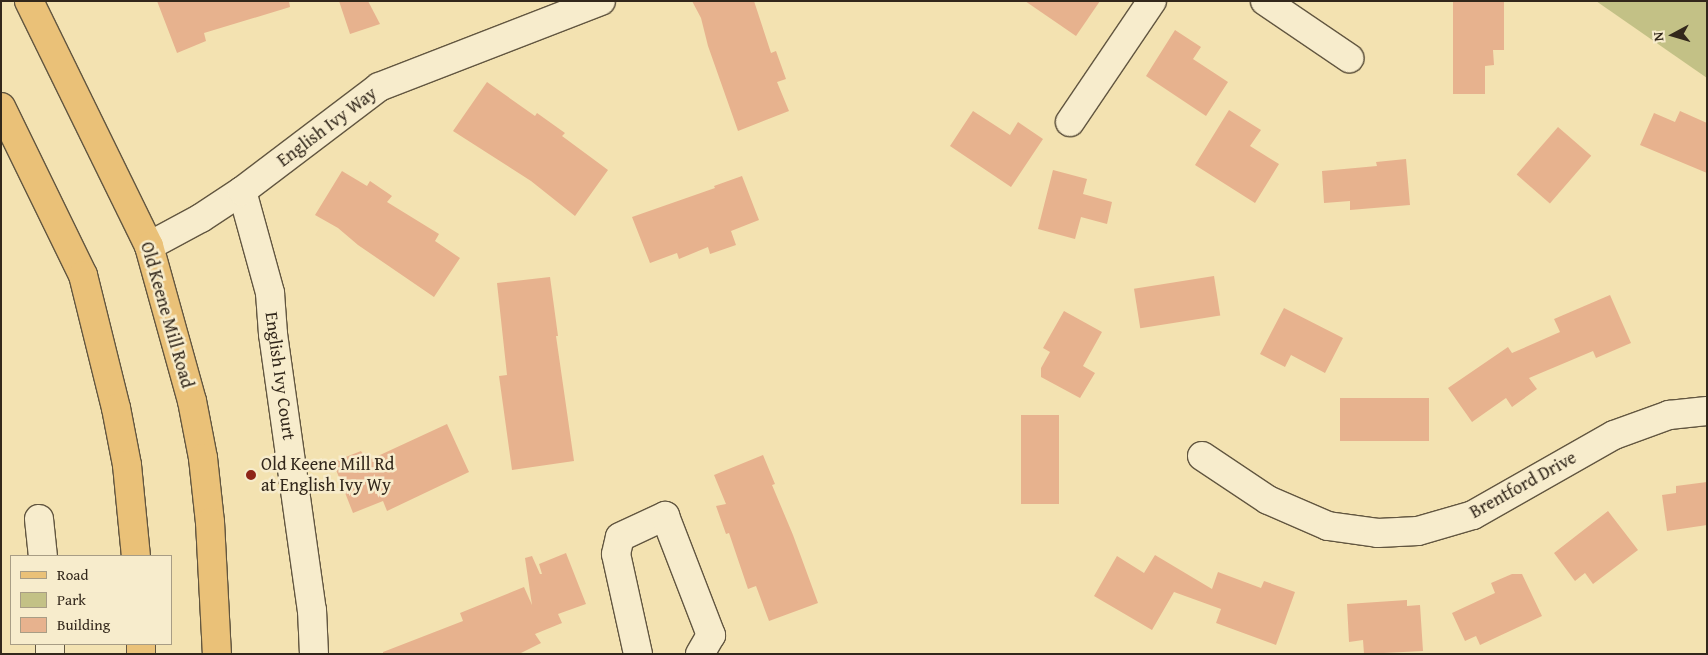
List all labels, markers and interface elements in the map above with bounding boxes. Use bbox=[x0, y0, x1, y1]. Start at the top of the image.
north arrow bbox=[1648, 10, 1698, 60]
text: N bbox=[1648, 31, 1669, 42]
street label: English Ivy Way bbox=[273, 83, 381, 171]
street label: Old Keene Mill Road bbox=[136, 239, 198, 391]
street label: English Ivy Court bbox=[260, 310, 300, 442]
street label: Brentford Drive bbox=[1466, 447, 1580, 523]
place label: Old Keene Mill Rd at English Ivy Wy bbox=[261, 454, 394, 496]
marker: Old Keene Mill Rd at English Ivy Wy bbox=[245, 469, 257, 481]
legend bbox=[10, 555, 172, 645]
text: Road bbox=[57, 564, 88, 585]
text: Park bbox=[57, 589, 86, 610]
text: Building bbox=[57, 614, 110, 635]

